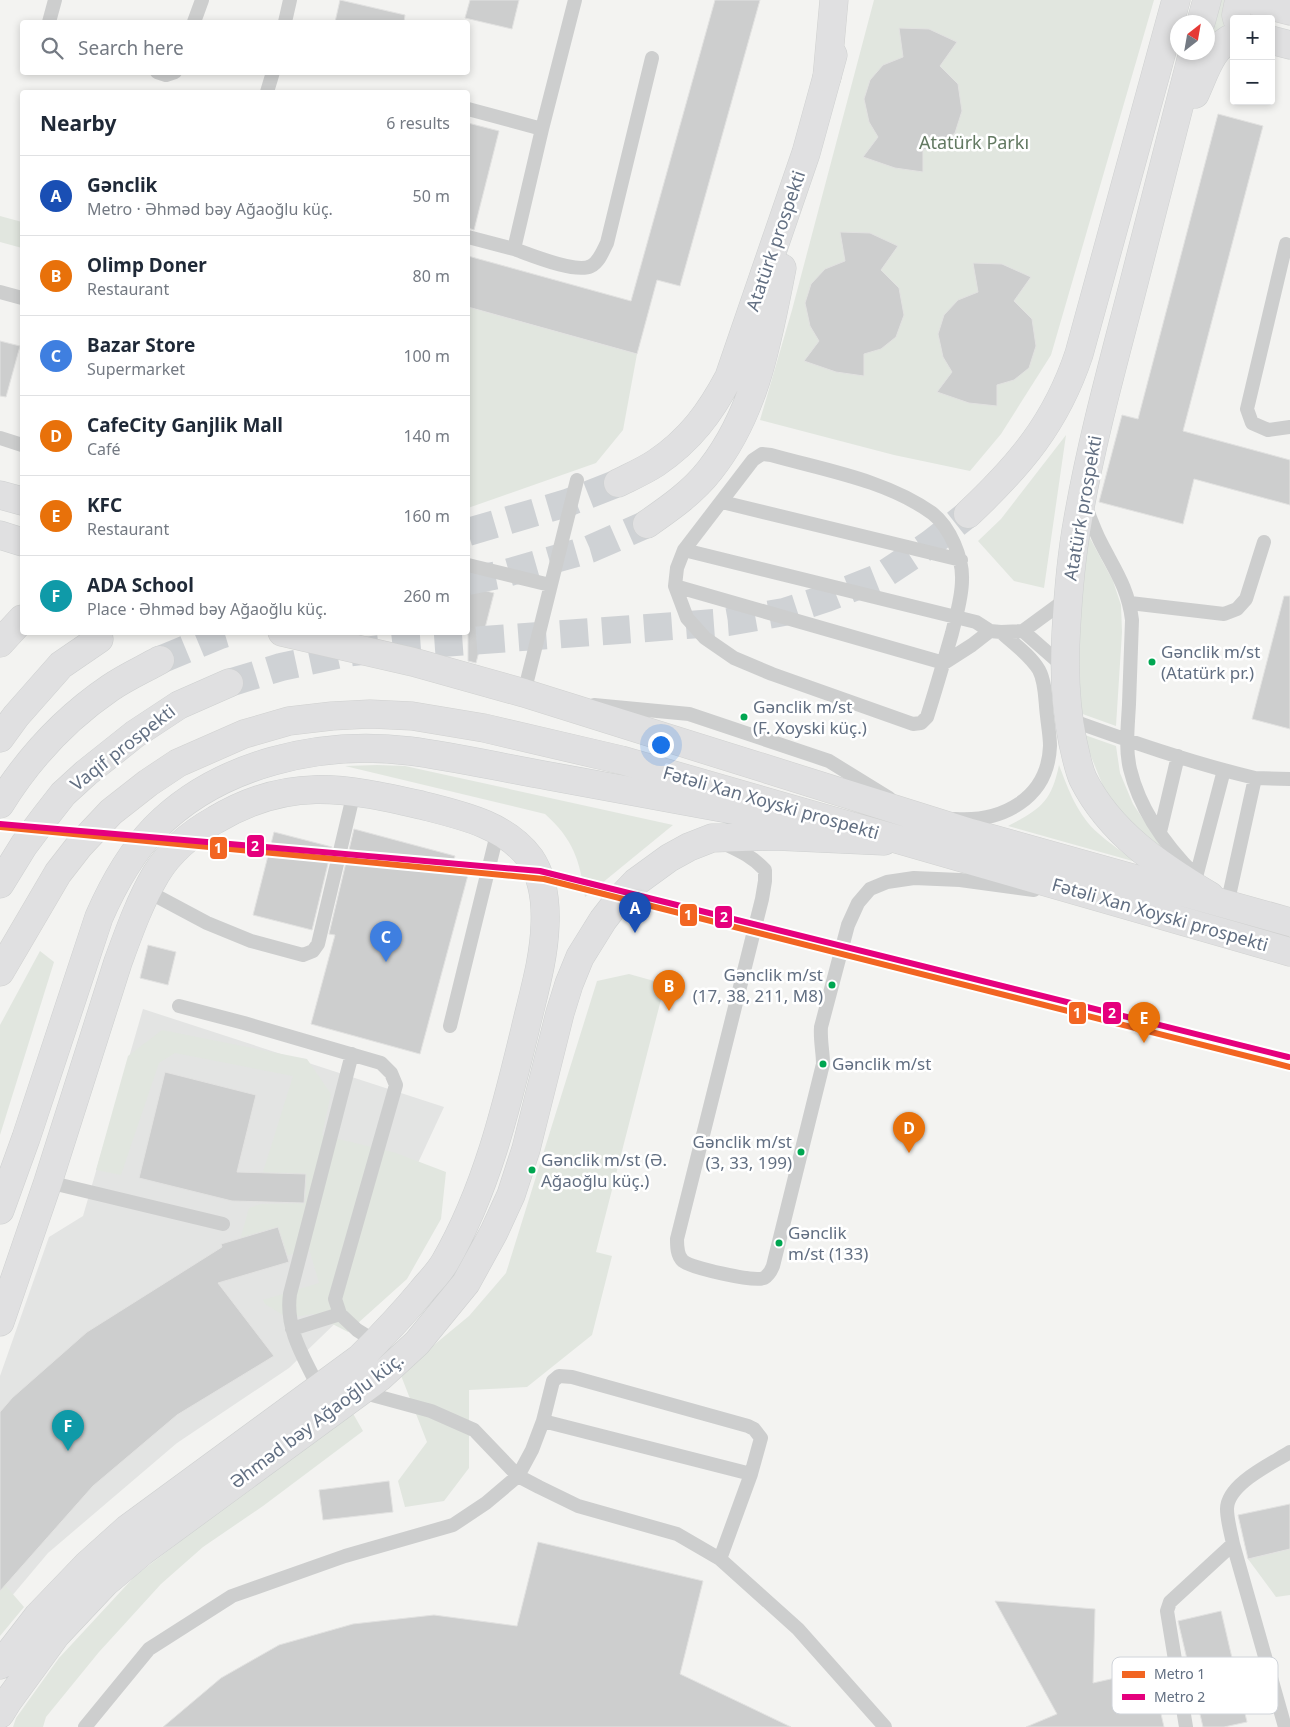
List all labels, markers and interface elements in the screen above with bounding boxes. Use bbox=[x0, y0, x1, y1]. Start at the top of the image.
north arrow bbox=[1170, 15, 1215, 60]
map controls bbox=[1230, 15, 1275, 105]
button: + bbox=[1230, 15, 1275, 60]
search box bbox=[20, 20, 470, 75]
icon: search bbox=[38, 34, 66, 62]
text: Search here bbox=[78, 35, 184, 61]
button: − bbox=[1230, 60, 1275, 105]
text: Nearby bbox=[40, 109, 116, 137]
text: 6 results bbox=[386, 112, 450, 134]
park label: Atatürk Parkı bbox=[919, 130, 1029, 154]
street label: Atatürk prospekti bbox=[740, 167, 810, 314]
text: Gənclik bbox=[87, 172, 157, 198]
text: A bbox=[50, 185, 62, 207]
text: 50 m bbox=[413, 185, 450, 207]
text: Metro · Əhməd bəy Ağaoğlu küç. bbox=[87, 198, 333, 220]
text: Olimp Doner bbox=[87, 252, 207, 278]
text: B bbox=[51, 265, 61, 287]
text: 80 m bbox=[413, 265, 450, 287]
text: Restaurant bbox=[87, 278, 169, 300]
text: Bazar Store bbox=[87, 332, 195, 358]
text: C bbox=[51, 345, 61, 367]
text: 100 m bbox=[403, 345, 450, 367]
text: Supermarket bbox=[87, 358, 185, 380]
text: CafeCity Ganjlik Mall bbox=[87, 412, 283, 438]
text: D bbox=[50, 425, 62, 447]
text: 140 m bbox=[403, 425, 450, 447]
street label: Atatürk prospekti bbox=[1057, 433, 1107, 582]
text: Café bbox=[87, 438, 121, 460]
text: KFC bbox=[87, 492, 122, 518]
text: E bbox=[52, 505, 60, 527]
text: 160 m bbox=[403, 505, 450, 527]
text: Restaurant bbox=[87, 518, 169, 540]
text: ADA School bbox=[87, 572, 194, 598]
text: F bbox=[52, 585, 60, 607]
text: 260 m bbox=[403, 585, 450, 607]
text: Place · Əhməd bəy Ağaoğlu küç. bbox=[87, 598, 327, 620]
place label: Gənclik m/st (Atatürk pr.) bbox=[1161, 640, 1260, 684]
marker: Gənclik m/st (Atatürk pr.) bbox=[1147, 657, 1157, 667]
place label: Gənclik m/st (F. Xoyski küç.) bbox=[753, 695, 867, 739]
street label: Vaqif prospekti bbox=[65, 699, 180, 796]
marker: Gənclik m/st (F. Xoyski küç.) bbox=[739, 712, 749, 722]
your location bbox=[648, 732, 674, 758]
street label: Fətəli Xan Xoyski prospekti bbox=[660, 760, 882, 844]
line badge: 2 bbox=[246, 834, 265, 858]
line badge: 1 bbox=[209, 836, 228, 860]
text: 2 bbox=[251, 836, 259, 855]
text: 1 bbox=[214, 838, 222, 857]
street label: Fətəli Xan Xoyski prospekti bbox=[1049, 872, 1271, 956]
pin: A bbox=[619, 892, 651, 933]
line badge: 1 bbox=[679, 903, 698, 927]
text: 1 bbox=[684, 905, 692, 924]
line badge: 2 bbox=[714, 905, 733, 929]
text: 2 bbox=[720, 907, 728, 926]
pin: C bbox=[370, 921, 402, 962]
place label: Gənclik m/st (17, 38, 211, M8) bbox=[693, 963, 823, 1007]
pin: B bbox=[653, 970, 685, 1011]
marker: Gənclik m/st (17, 38, 211, M8) bbox=[827, 980, 837, 990]
line badge: 1 bbox=[1068, 1001, 1087, 1025]
line badge: 2 bbox=[1102, 1001, 1122, 1025]
pin: E bbox=[1128, 1002, 1160, 1043]
text: 1 bbox=[1073, 1003, 1081, 1022]
text: 2 bbox=[1108, 1003, 1116, 1022]
place label: Gənclik m/st bbox=[832, 1052, 931, 1075]
marker: Gənclik m/st bbox=[818, 1059, 828, 1069]
pin: D bbox=[893, 1112, 925, 1153]
place label: Gənclik m/st (3, 33, 199) bbox=[693, 1130, 792, 1174]
marker: Gənclik m/st (3, 33, 199) bbox=[796, 1147, 806, 1157]
place label: Gənclik m/st (Ə. Ağaoğlu küç.) bbox=[541, 1148, 667, 1192]
marker: Gənclik m/st (Ə. Ağaoğlu küç.) bbox=[527, 1165, 537, 1175]
place label: Gənclik m/st (133) bbox=[788, 1221, 868, 1265]
marker: Gənclik m/st (133) bbox=[774, 1238, 784, 1248]
street label: Əhməd bəy Ağaoğlu küç. bbox=[225, 1347, 408, 1493]
pin: F bbox=[52, 1410, 84, 1451]
legend bbox=[1112, 1657, 1278, 1714]
text: Metro 1 bbox=[1154, 1664, 1205, 1683]
text: Metro 2 bbox=[1154, 1687, 1205, 1706]

